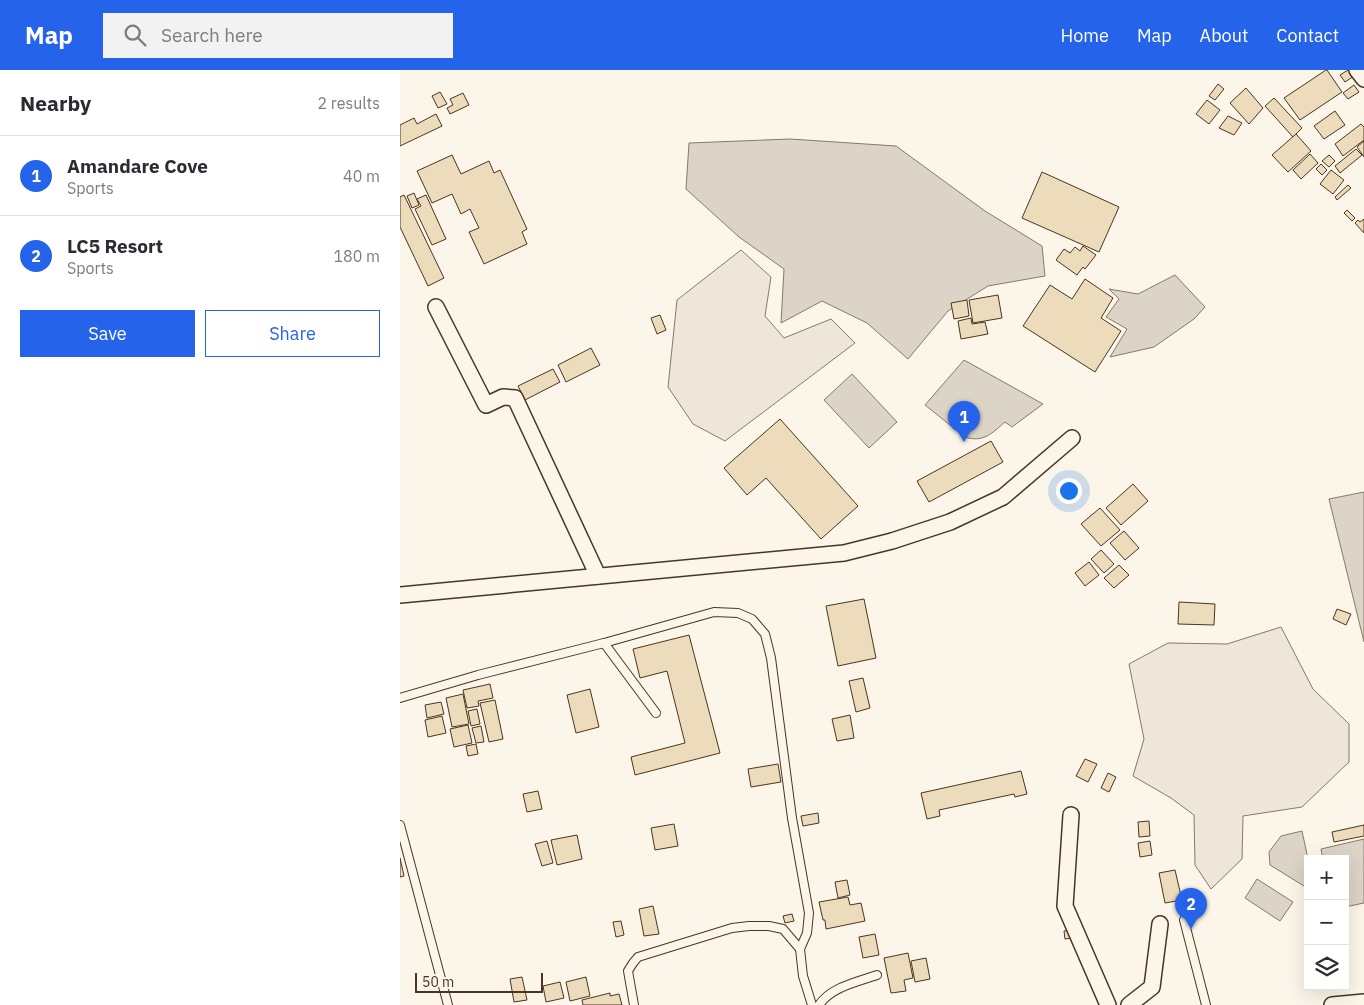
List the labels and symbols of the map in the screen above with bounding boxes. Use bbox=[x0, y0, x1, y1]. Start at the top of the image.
pin: 1 bbox=[948, 401, 980, 442]
your location bbox=[1056, 478, 1082, 504]
pin: 2 bbox=[1175, 888, 1207, 929]
scale bar bbox=[415, 970, 542, 993]

